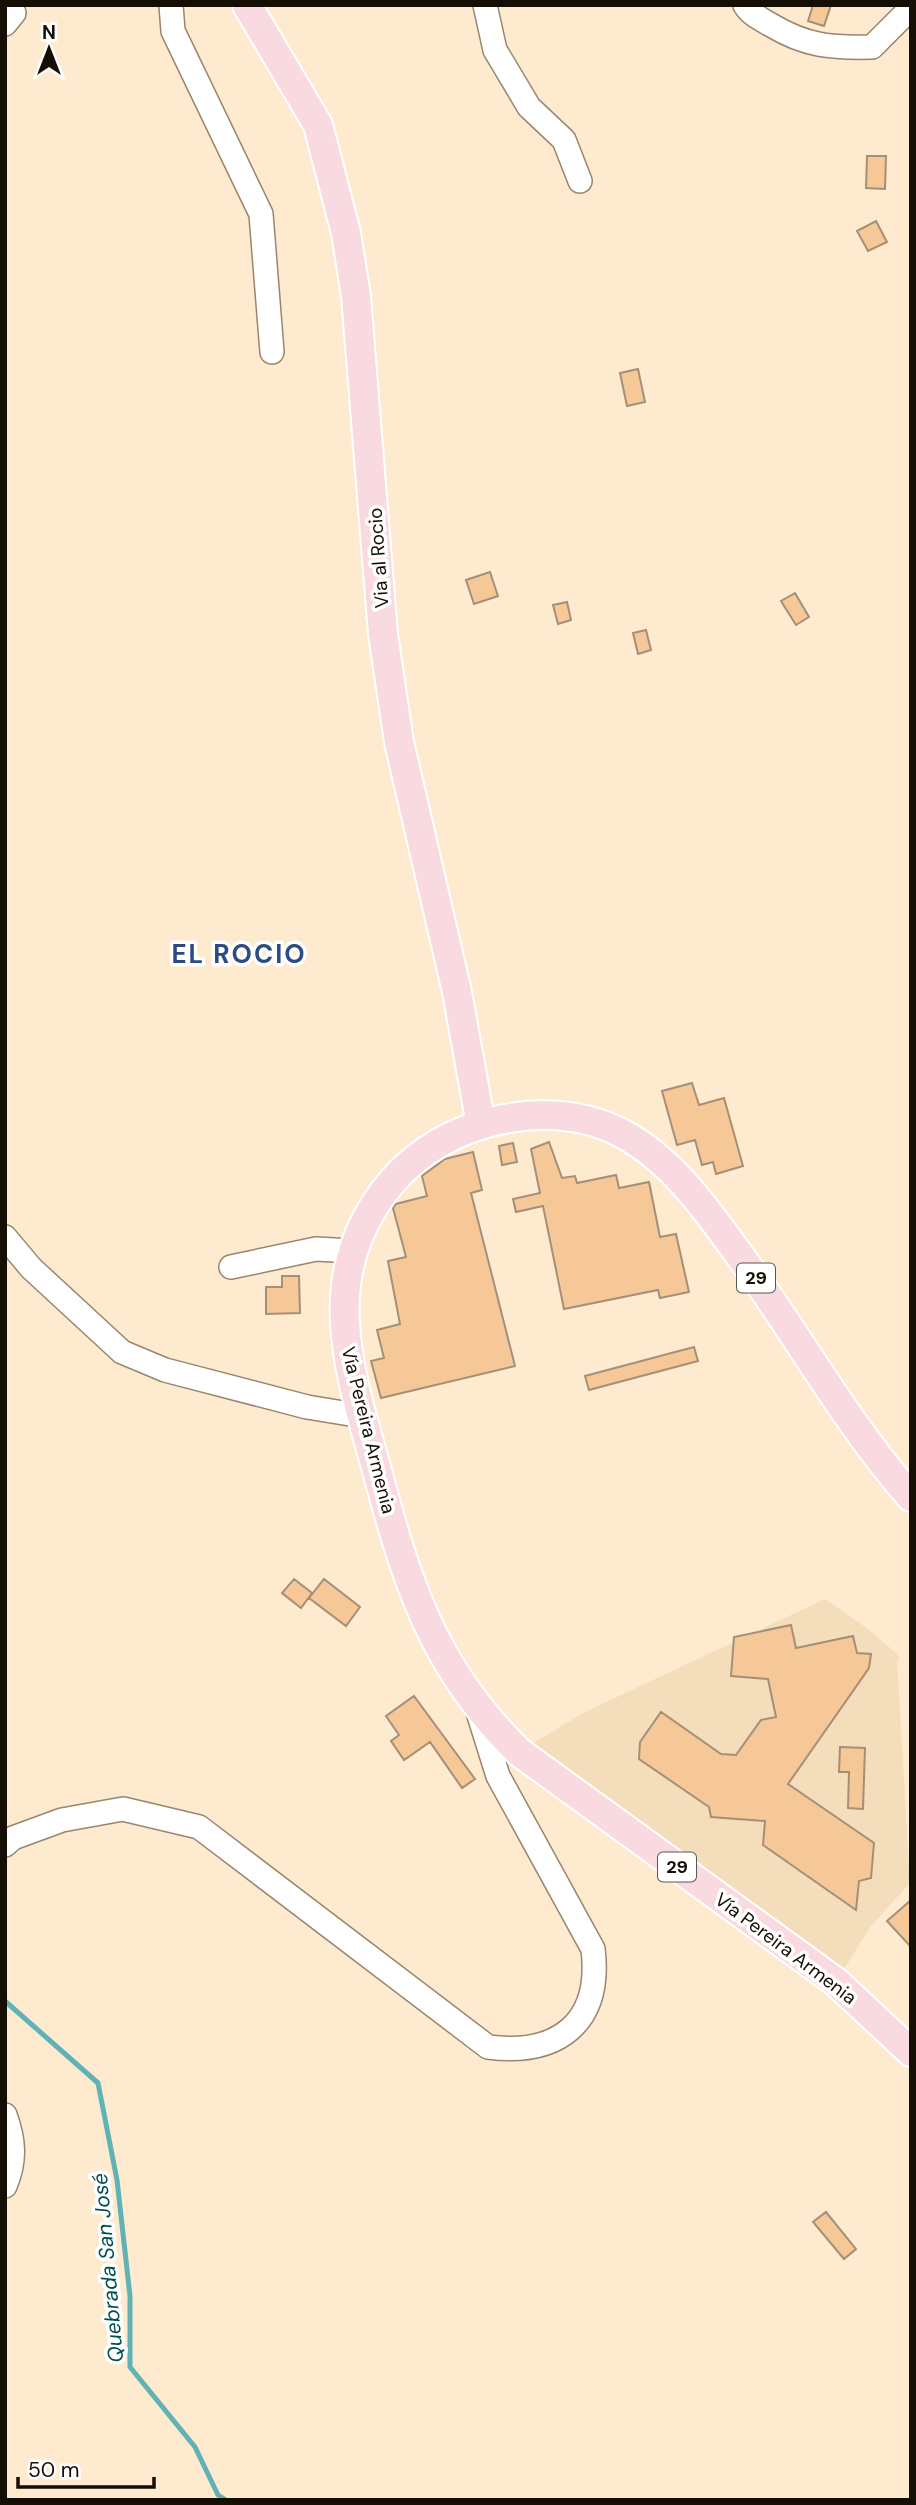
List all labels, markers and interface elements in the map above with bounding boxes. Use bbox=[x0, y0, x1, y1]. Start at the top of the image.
north arrow bbox=[14, 14, 84, 84]
text: N bbox=[42, 20, 56, 45]
street label: Via al Rocio bbox=[363, 507, 394, 609]
district label: EL ROCIO bbox=[171, 937, 307, 971]
road number: 29 bbox=[737, 1264, 775, 1293]
street label: Vía Pereira Armenia bbox=[336, 1344, 401, 1516]
road number: 29 bbox=[658, 1853, 696, 1882]
street label: Vía Pereira Armenia bbox=[710, 1887, 862, 2010]
water label: Quebrada San José bbox=[86, 2172, 130, 2364]
scale bar bbox=[18, 2446, 154, 2490]
text: 50 m bbox=[28, 2456, 79, 2484]

